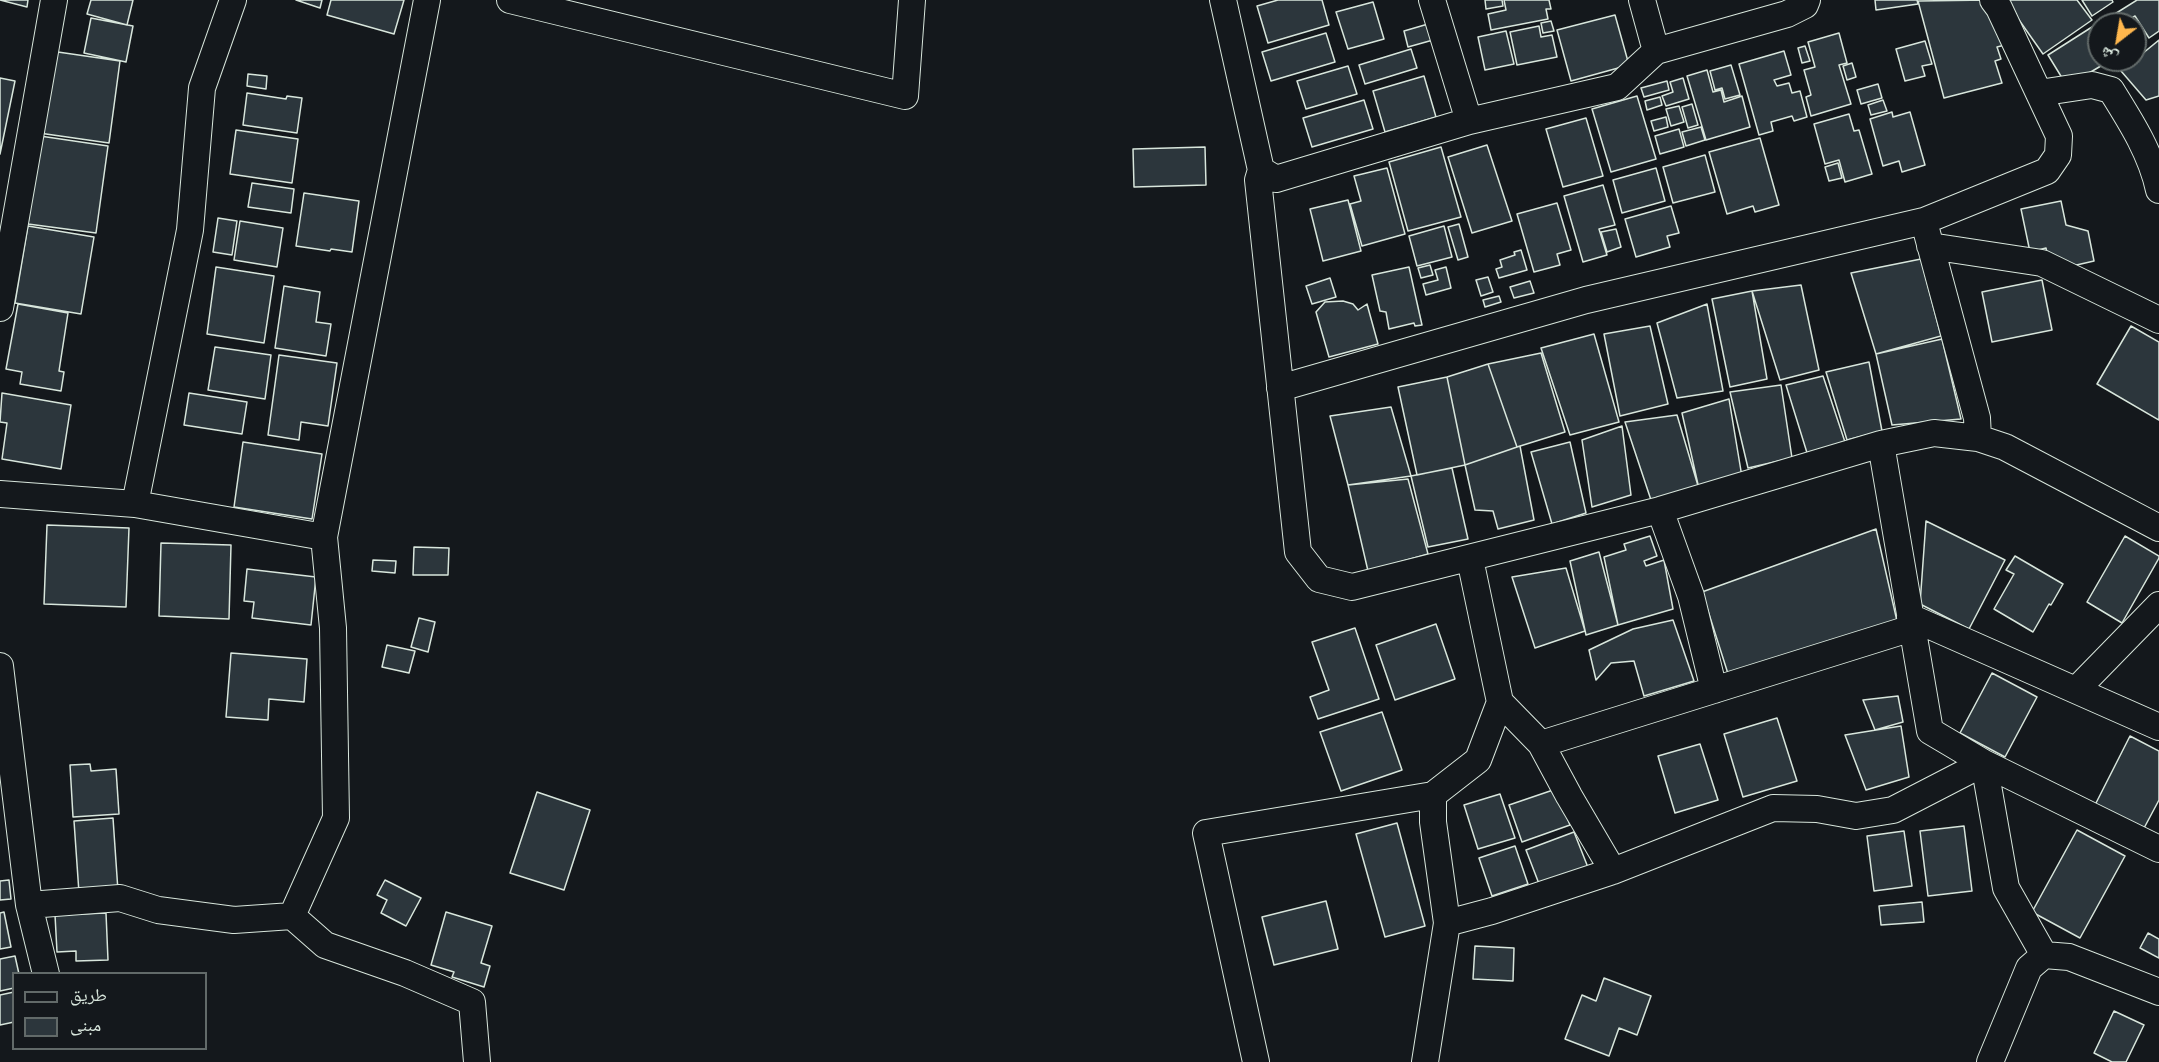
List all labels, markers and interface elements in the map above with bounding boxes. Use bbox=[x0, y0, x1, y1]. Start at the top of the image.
north arrow bbox=[2087, 12, 2147, 72]
text: ش bbox=[2096, 42, 2122, 70]
legend bbox=[12, 972, 207, 1050]
text: طريق bbox=[70, 982, 107, 1006]
text: مبنى bbox=[70, 1012, 101, 1036]

